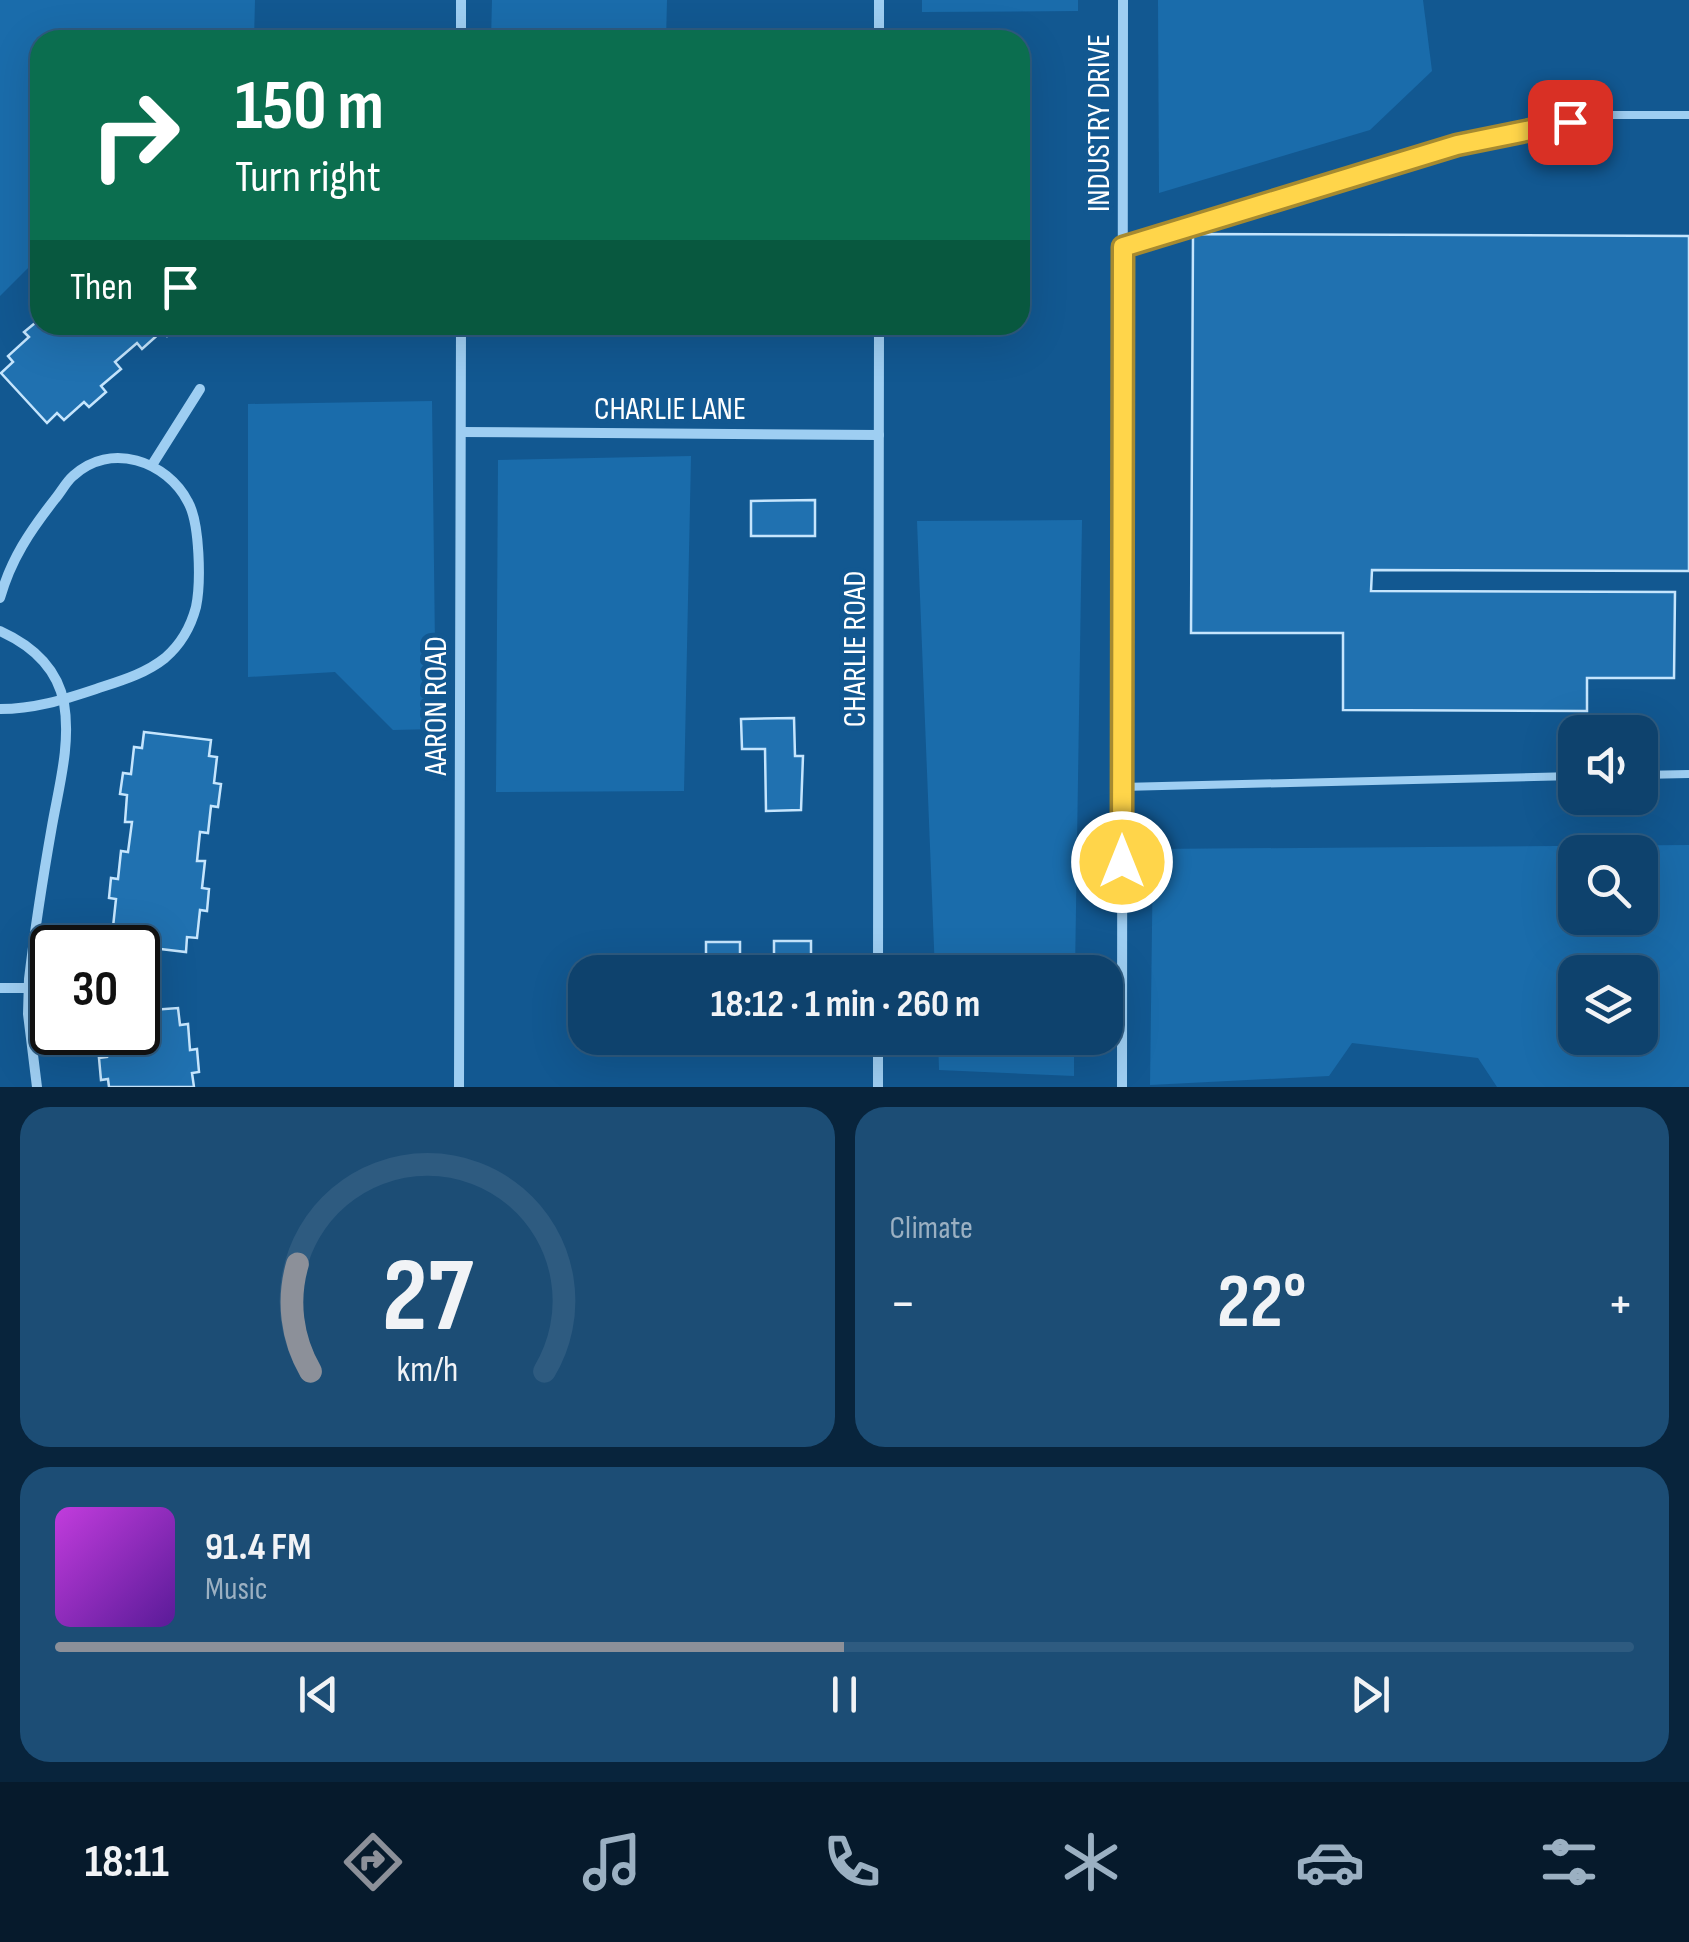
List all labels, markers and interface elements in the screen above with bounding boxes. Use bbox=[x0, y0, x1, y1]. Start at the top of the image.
street label: INDUSTRY DRIVE bbox=[1080, 34, 1119, 212]
text: 150 m bbox=[235, 65, 384, 149]
icon: right bbox=[70, 70, 200, 200]
pin bbox=[1528, 80, 1613, 165]
icon: arrive bbox=[1543, 95, 1598, 150]
text: Turn right bbox=[235, 150, 381, 205]
icon: arrive bbox=[153, 260, 208, 315]
text: Then bbox=[70, 265, 133, 310]
street label: CHARLIE LANE bbox=[594, 390, 746, 429]
street label: CHARLIE ROAD bbox=[836, 571, 875, 727]
street label: AARON ROAD bbox=[417, 636, 456, 777]
map controls bbox=[1558, 715, 1658, 1055]
button: sound bbox=[1558, 715, 1658, 815]
position arrow bbox=[1070, 810, 1174, 914]
button: search bbox=[1558, 835, 1658, 935]
speed limit sign: 30 bbox=[30, 925, 160, 1055]
button: layers bbox=[1558, 955, 1658, 1055]
text: 18:12 · 1 min · 260 m bbox=[711, 982, 980, 1027]
text: Climate bbox=[890, 1209, 973, 1248]
text: 27 bbox=[382, 1235, 473, 1360]
text: 22° bbox=[1217, 1258, 1306, 1349]
text: − bbox=[890, 1271, 916, 1338]
text: + bbox=[1607, 1271, 1634, 1338]
text: km/h bbox=[396, 1349, 458, 1392]
text: 91.4 FM bbox=[205, 1525, 311, 1570]
text: Music bbox=[205, 1570, 268, 1609]
icon: previous bbox=[291, 1667, 346, 1722]
icon: pause bbox=[817, 1667, 872, 1722]
icon: next bbox=[1343, 1667, 1398, 1722]
icon: directions bbox=[338, 1827, 408, 1897]
icon: music bbox=[577, 1827, 647, 1897]
icon: phone bbox=[817, 1827, 887, 1897]
icon: climate bbox=[1056, 1827, 1126, 1897]
icon: car bbox=[1295, 1827, 1365, 1897]
icon: filters bbox=[1534, 1827, 1604, 1897]
text: 18:11 bbox=[85, 1835, 169, 1890]

